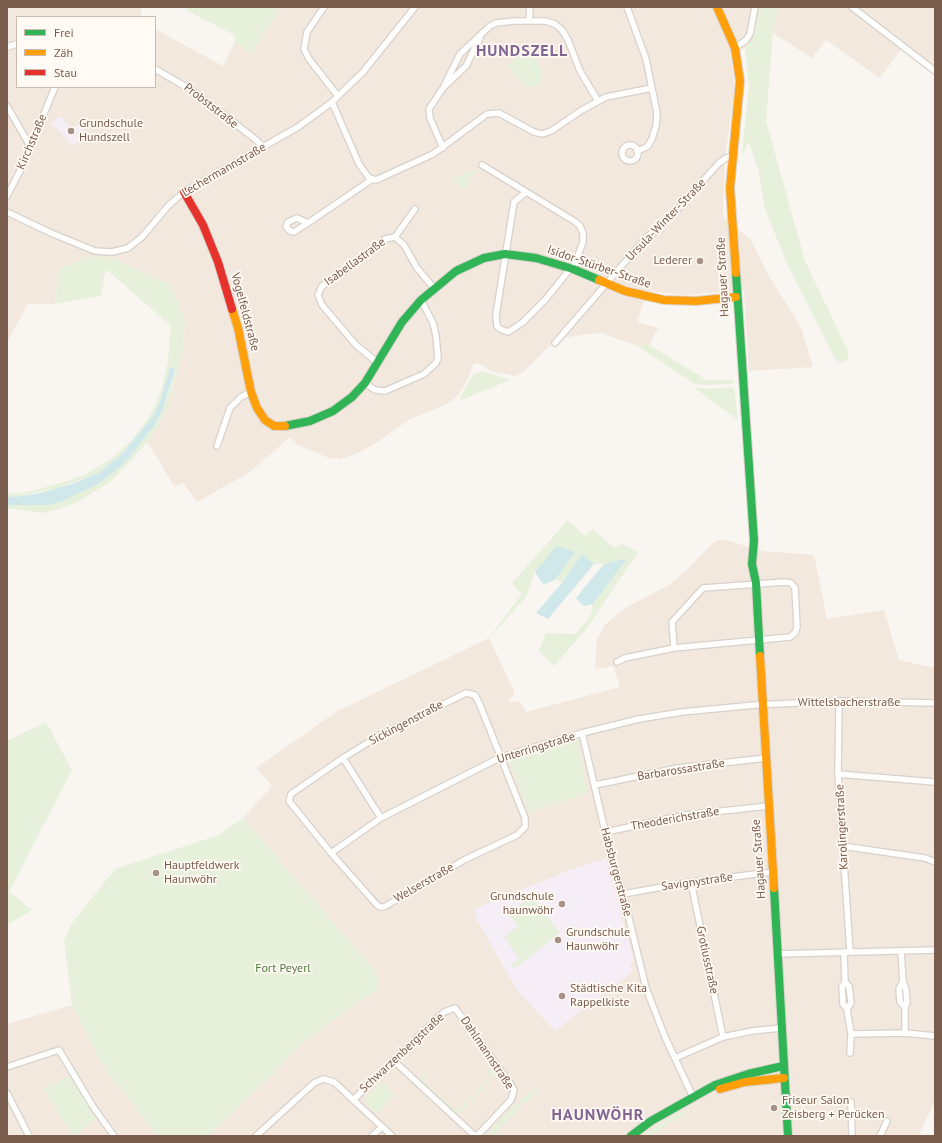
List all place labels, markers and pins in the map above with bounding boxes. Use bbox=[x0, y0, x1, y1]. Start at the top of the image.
place label: Grundschule Hundszell bbox=[79, 117, 143, 145]
marker: Grundschule Hundszell bbox=[66, 126, 76, 136]
place label: Lederer bbox=[654, 254, 692, 268]
marker: Lederer bbox=[695, 256, 705, 266]
place label: Hauptfeldwerk Haunwöhr bbox=[164, 859, 239, 887]
marker: Hauptfeldwerk Haunwöhr bbox=[151, 868, 161, 878]
place label: Grundschule haunwöhr bbox=[490, 890, 554, 918]
marker: Grundschule haunwöhr bbox=[557, 899, 567, 909]
place label: Grundschule Haunwöhr bbox=[566, 926, 630, 954]
marker: Grundschule Haunwöhr bbox=[553, 935, 563, 945]
place label: Städtische Kita Rappelkiste bbox=[570, 982, 647, 1010]
marker: Städtische Kita Rappelkiste bbox=[557, 991, 567, 1001]
place label: Friseur Salon Zeisberg + Perücken bbox=[782, 1094, 884, 1122]
marker: Friseur Salon Zeisberg + Perücken bbox=[769, 1103, 779, 1113]

